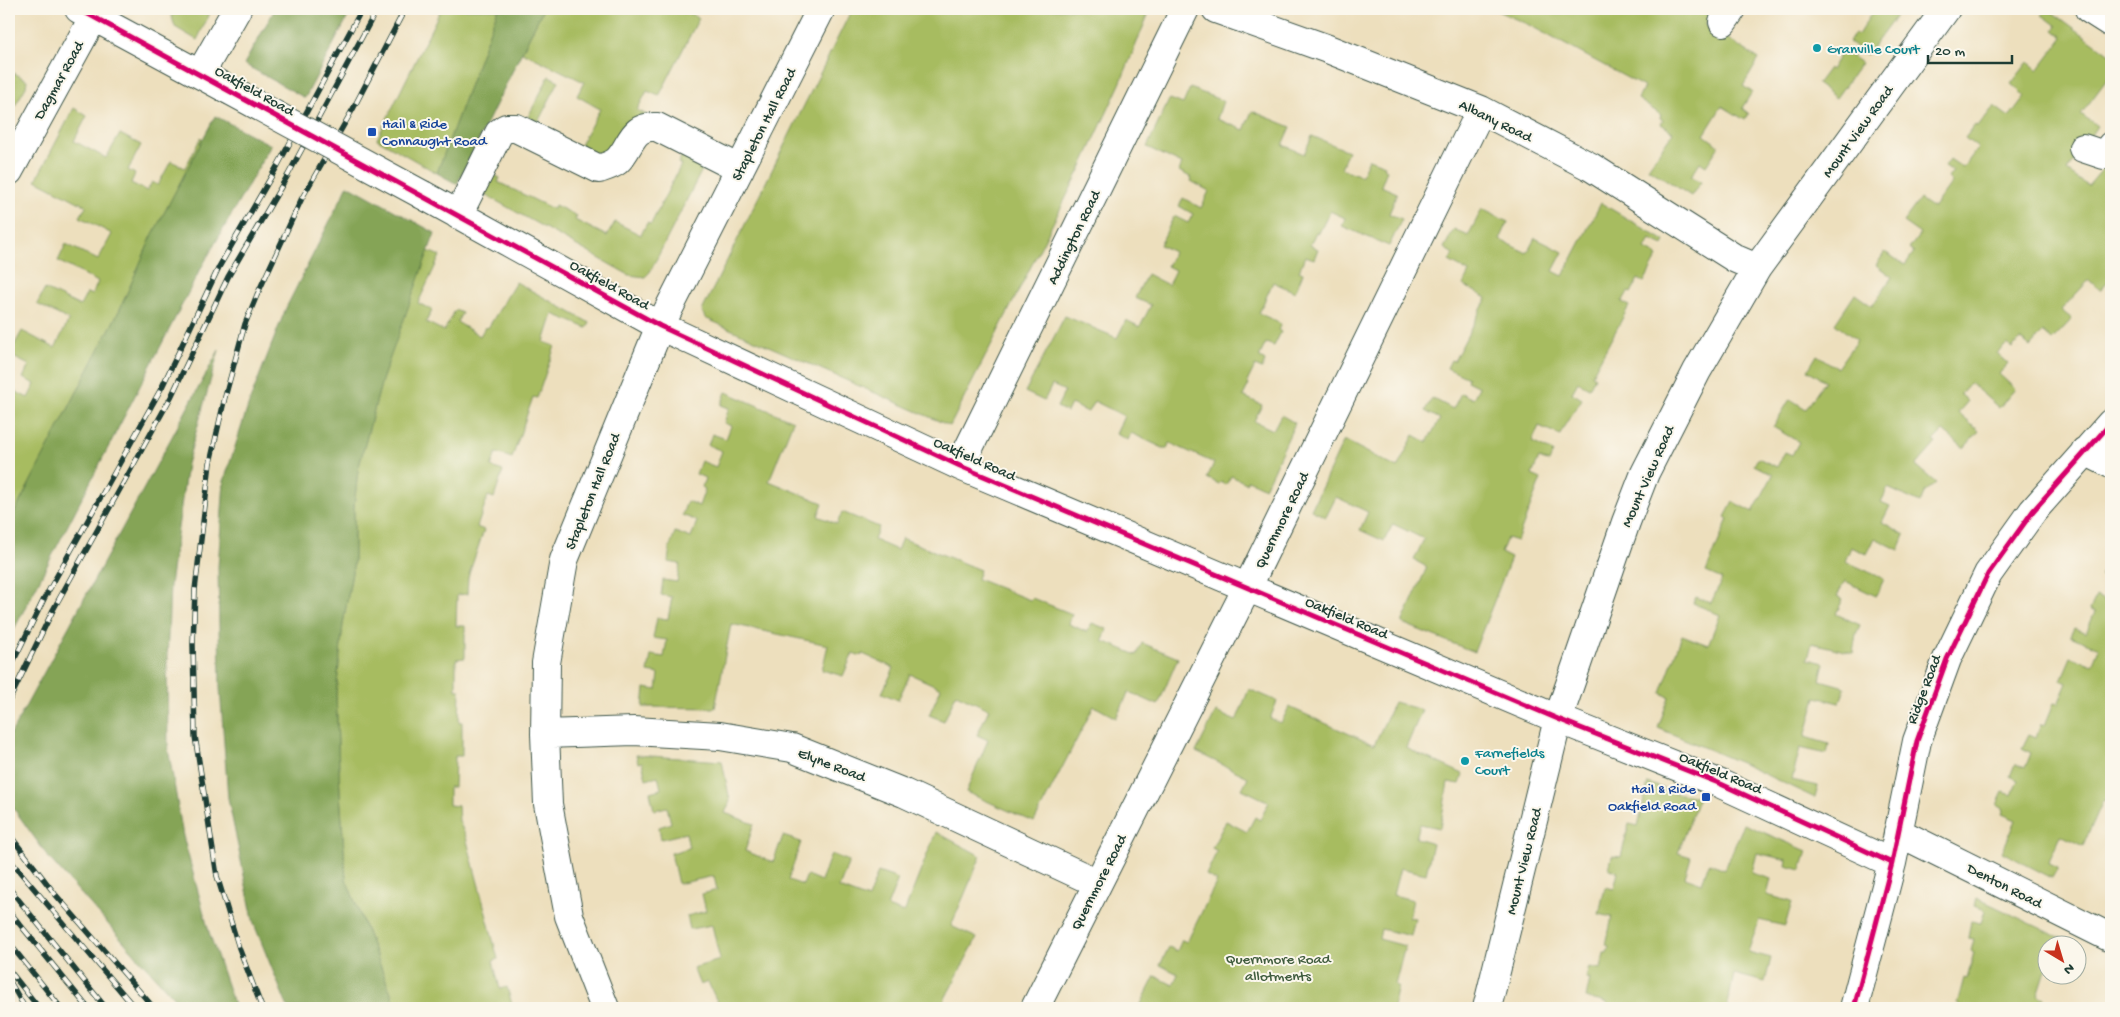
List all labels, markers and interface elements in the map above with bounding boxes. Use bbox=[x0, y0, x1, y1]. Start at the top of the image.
scale bar bbox=[1928, 32, 2011, 64]
street label: Dagmar Road bbox=[30, 37, 89, 124]
place label: Granville Court bbox=[1827, 41, 1921, 59]
marker: Granville Court bbox=[1811, 42, 1823, 54]
text: 20 m bbox=[1935, 43, 1965, 61]
street label: Oakfield Road bbox=[211, 63, 298, 122]
street label: Stapleton Hall Road bbox=[729, 64, 802, 184]
street label: Mount View Road bbox=[1819, 82, 1899, 182]
street label: Albany Road bbox=[1456, 96, 1536, 148]
place label: Hail & Ride Connaught Road bbox=[382, 116, 488, 151]
marker: Hail & Ride Connaught Road bbox=[366, 126, 378, 138]
street label: Addington Road bbox=[1044, 187, 1106, 288]
street label: Oakfield Road bbox=[566, 257, 653, 316]
street label: Mount View Road bbox=[1618, 422, 1680, 530]
street label: Stapleton Hall Road bbox=[562, 430, 626, 553]
street label: Oakfield Road bbox=[930, 434, 1019, 486]
street label: Quernmore Road bbox=[1252, 469, 1314, 572]
street label: Oakfield Road bbox=[1302, 593, 1391, 645]
street label: Ridge Road bbox=[1903, 652, 1947, 727]
street label: Elyne Road bbox=[795, 745, 869, 787]
place label: Farnefields Court bbox=[1474, 745, 1545, 780]
street label: Oakfield Road bbox=[1676, 748, 1765, 800]
marker: Farnefields Court bbox=[1459, 755, 1471, 767]
place label: Hail & Ride Oakfield Road bbox=[1608, 781, 1697, 816]
marker: Hail & Ride Oakfield Road bbox=[1700, 791, 1712, 803]
street label: Mount View Road bbox=[1503, 805, 1547, 917]
street label: Quernmore Road bbox=[1068, 831, 1132, 934]
street label: Denton Road bbox=[1963, 860, 2046, 914]
north arrow bbox=[2038, 934, 2088, 984]
park label: Quernmore Road allotments bbox=[1225, 951, 1332, 986]
text: N bbox=[2060, 959, 2077, 978]

